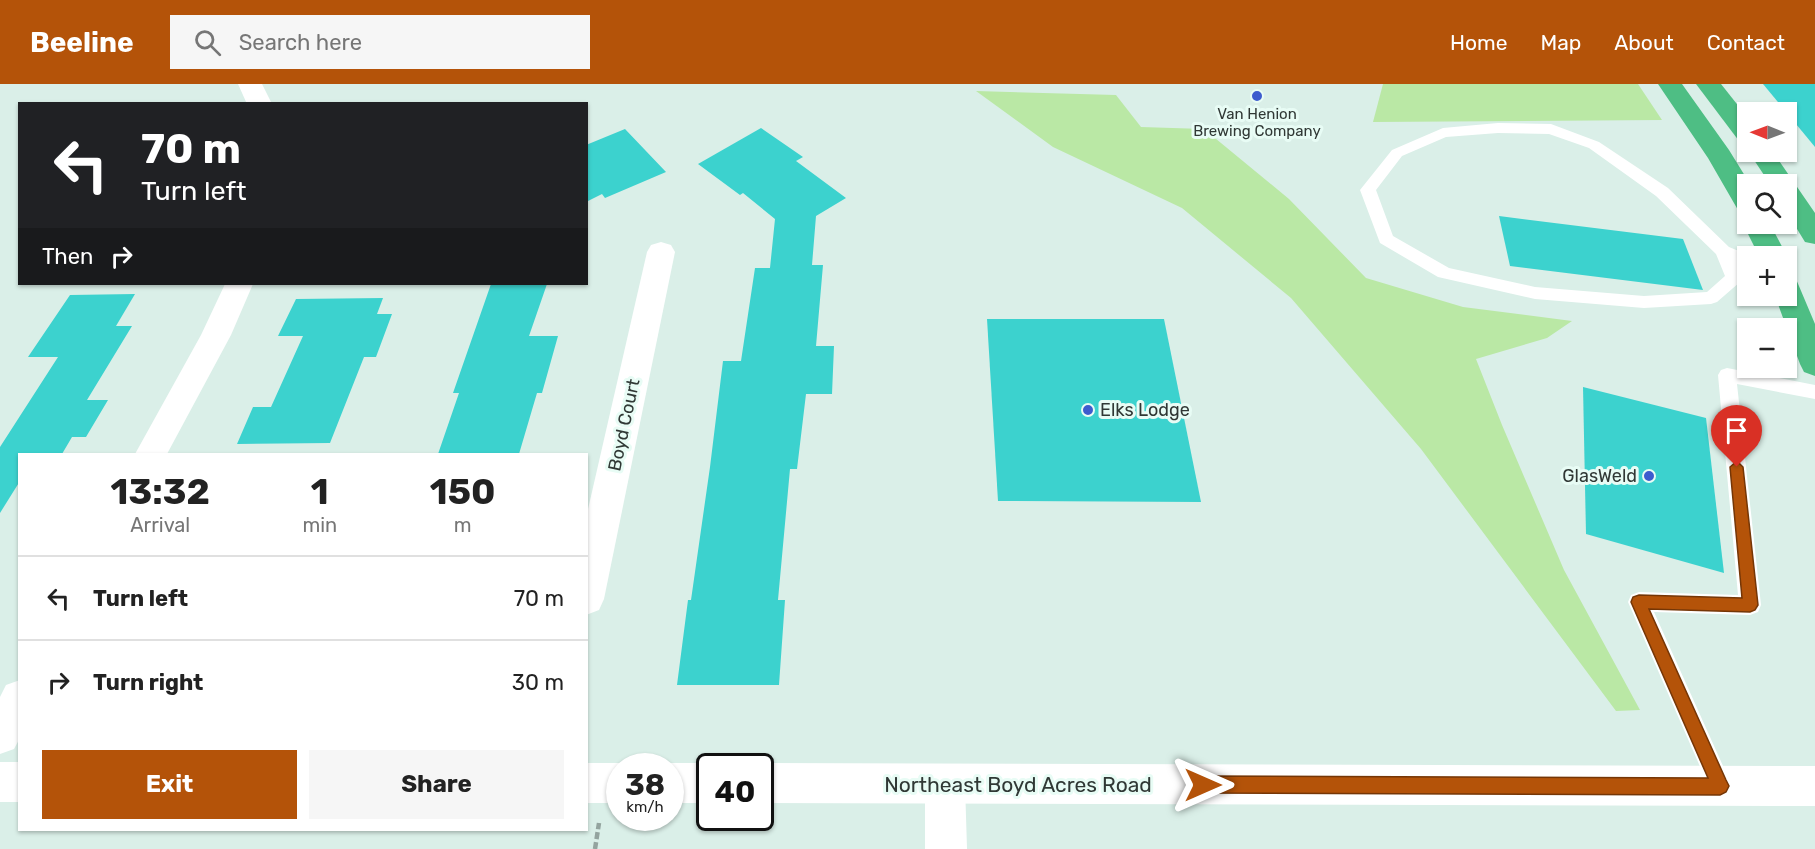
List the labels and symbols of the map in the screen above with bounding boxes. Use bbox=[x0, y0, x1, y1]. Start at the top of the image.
marker: Van Henion Brewing Company bbox=[1250, 89, 1264, 103]
north arrow bbox=[1737, 102, 1797, 162]
place label: Van Henion Brewing Company bbox=[1193, 105, 1321, 140]
street label: Boyd Court bbox=[603, 377, 645, 473]
place label: Elks Lodge bbox=[1100, 399, 1190, 421]
marker: Elks Lodge bbox=[1081, 403, 1095, 417]
pin bbox=[1711, 405, 1762, 467]
place label: GlasWeld bbox=[1562, 465, 1637, 487]
marker: GlasWeld bbox=[1642, 469, 1656, 483]
speed limit sign: 40 bbox=[696, 753, 774, 831]
position arrow bbox=[1171, 753, 1235, 817]
street label: Northeast Boyd Acres Road bbox=[884, 772, 1152, 797]

